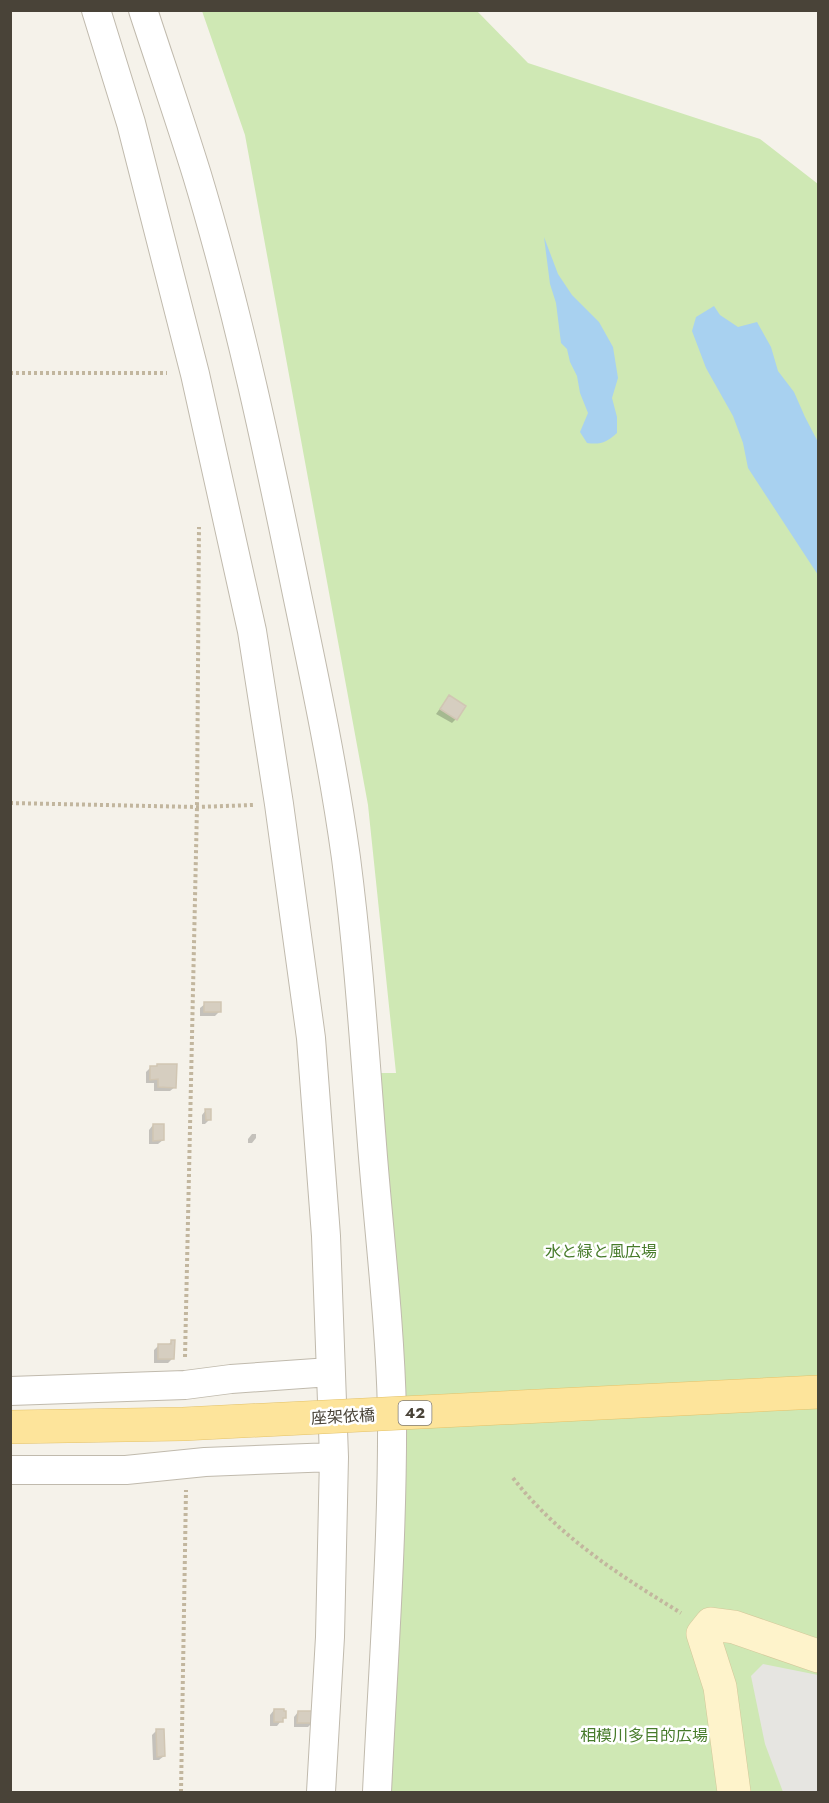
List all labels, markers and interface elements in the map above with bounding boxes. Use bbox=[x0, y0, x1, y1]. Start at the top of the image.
park label: 水と緑と風広場 bbox=[545, 1240, 657, 1263]
road number: 42 bbox=[398, 1401, 432, 1425]
street label: 座架依橋 bbox=[310, 1403, 376, 1430]
park label: 相模川多目的広場 bbox=[580, 1724, 708, 1747]

